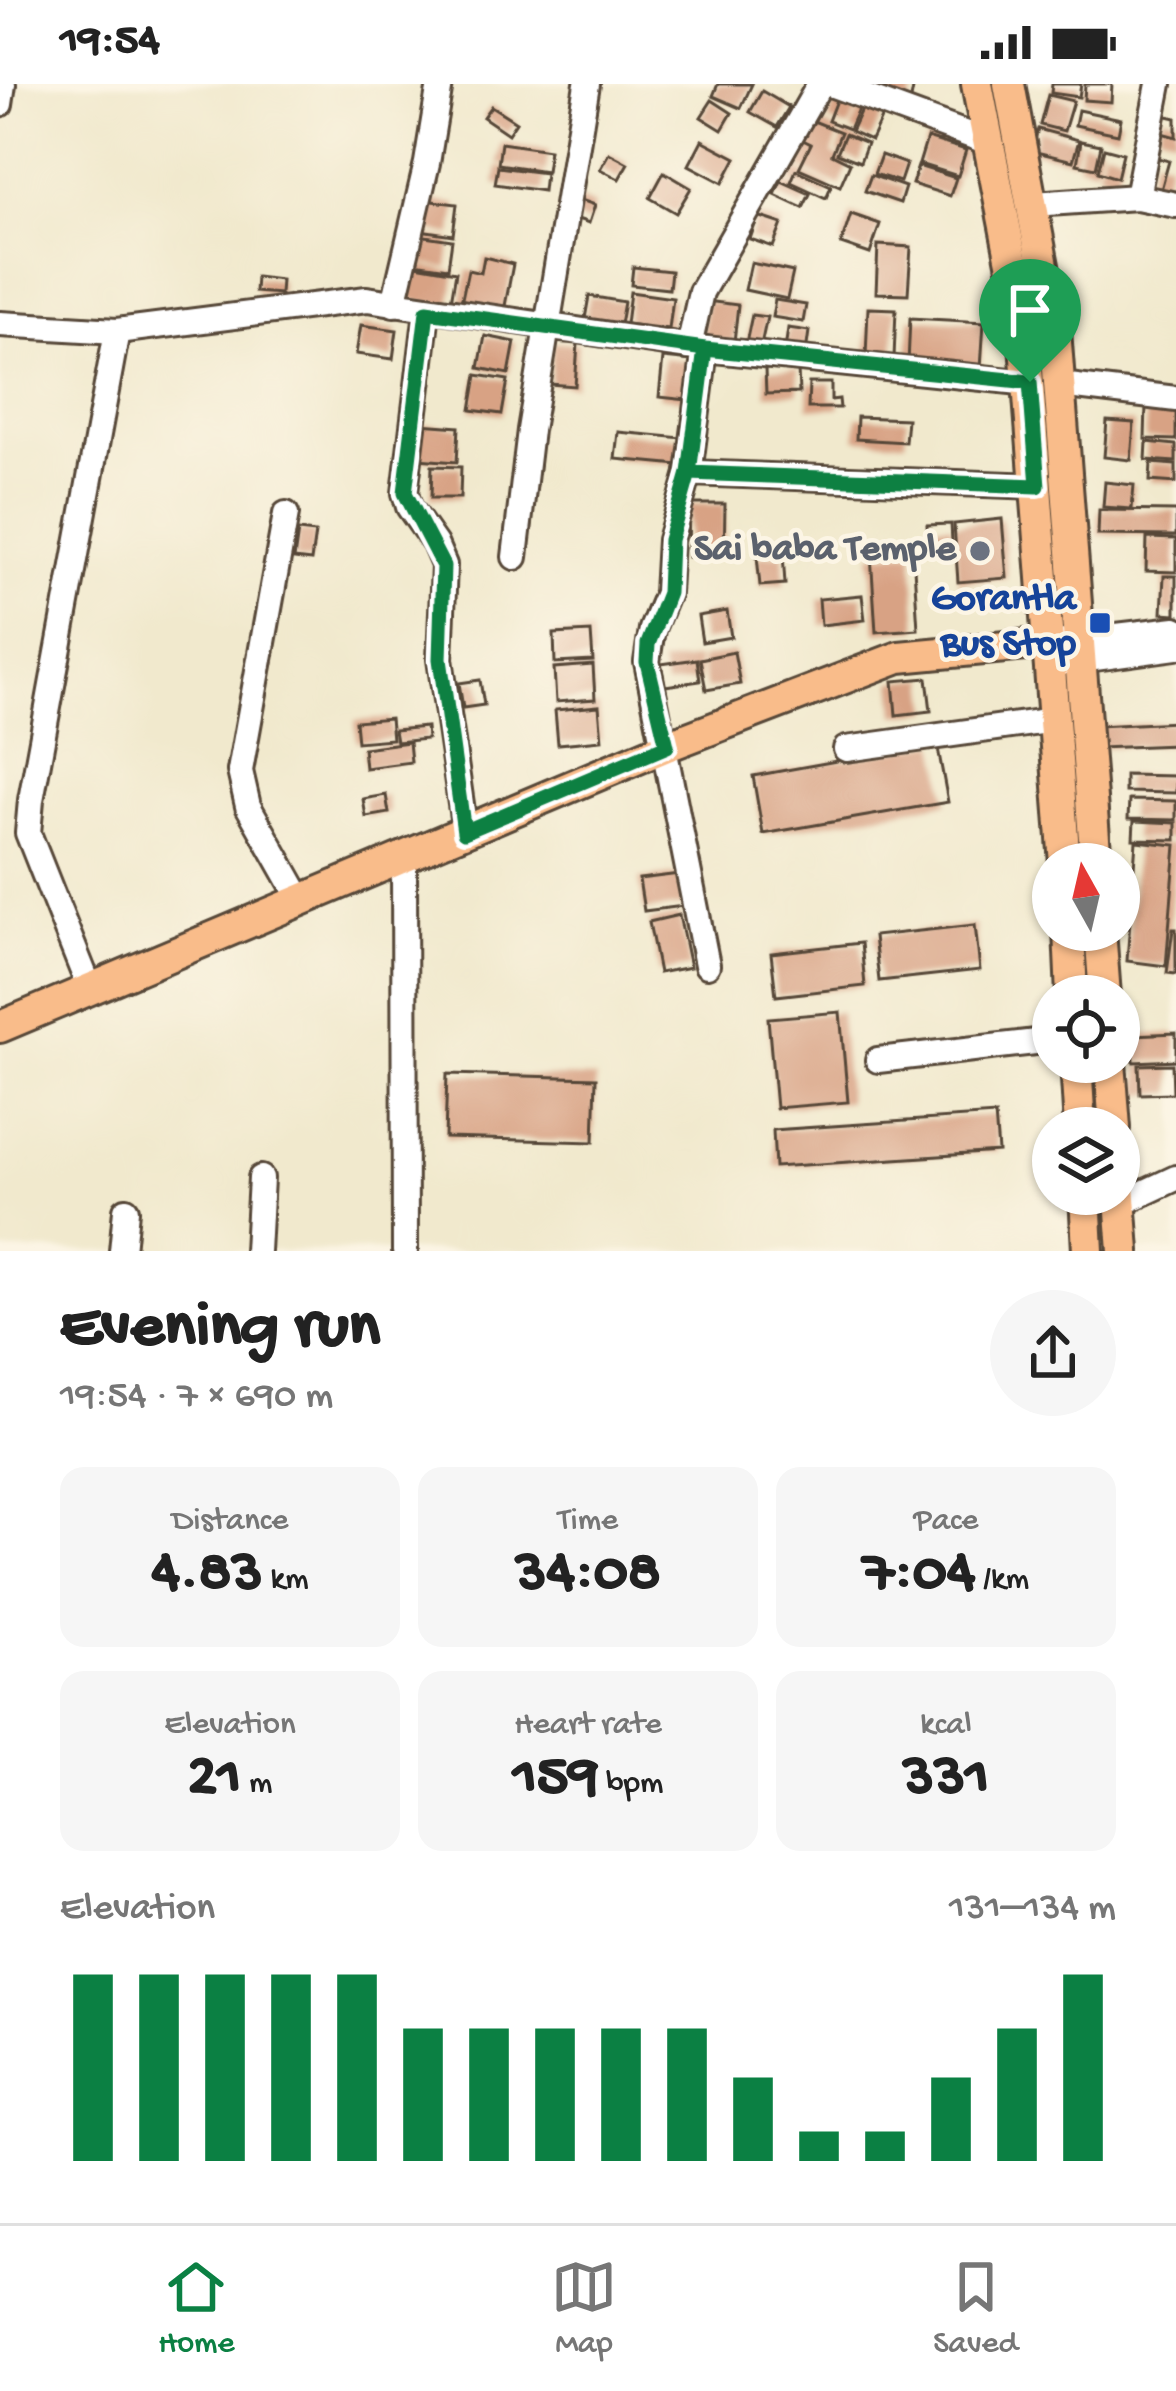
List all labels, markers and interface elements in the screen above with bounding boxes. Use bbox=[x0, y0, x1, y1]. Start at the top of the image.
text: 19:54 bbox=[60, 16, 160, 69]
pin bbox=[979, 259, 1081, 382]
icon: arrive bbox=[997, 277, 1063, 343]
place label: Sai baba Temple bbox=[694, 528, 958, 574]
marker: Sai baba Temple bbox=[967, 538, 993, 564]
place label: Gorantla Bus Stop bbox=[931, 578, 1078, 669]
marker: Gorantla Bus Stop bbox=[1087, 610, 1113, 636]
north arrow bbox=[1032, 843, 1140, 951]
map controls bbox=[1032, 843, 1140, 1215]
button: locate bbox=[1032, 975, 1140, 1083]
button: layers bbox=[1032, 1107, 1140, 1215]
button: share bbox=[990, 1290, 1116, 1416]
text: Evening run bbox=[60, 1291, 380, 1369]
text: 19:54 · 7 × 690 m bbox=[60, 1375, 333, 1421]
text: Distance bbox=[172, 1503, 288, 1541]
text: Time bbox=[558, 1503, 618, 1541]
text: Pace bbox=[914, 1503, 978, 1541]
text: 4.83 bbox=[151, 1541, 263, 1611]
text: 34:08 bbox=[515, 1541, 661, 1611]
text: 7:04 bbox=[863, 1541, 975, 1611]
text: km bbox=[263, 1562, 309, 1600]
text: /km bbox=[975, 1562, 1029, 1600]
text: Elevation bbox=[164, 1707, 296, 1745]
text: Heart rate bbox=[514, 1707, 662, 1745]
text: kcal bbox=[920, 1707, 972, 1745]
text: 21 bbox=[188, 1745, 241, 1815]
text: 159 bbox=[513, 1745, 598, 1815]
text: 331 bbox=[903, 1745, 989, 1815]
text: m bbox=[241, 1766, 272, 1804]
text: bpm bbox=[598, 1766, 663, 1804]
text: Elevation bbox=[60, 1887, 215, 1933]
text: 131–134 m bbox=[949, 1887, 1116, 1933]
tab: Home bbox=[158, 2254, 235, 2364]
tab: Map bbox=[551, 2254, 617, 2364]
tab: Saved bbox=[933, 2254, 1018, 2364]

